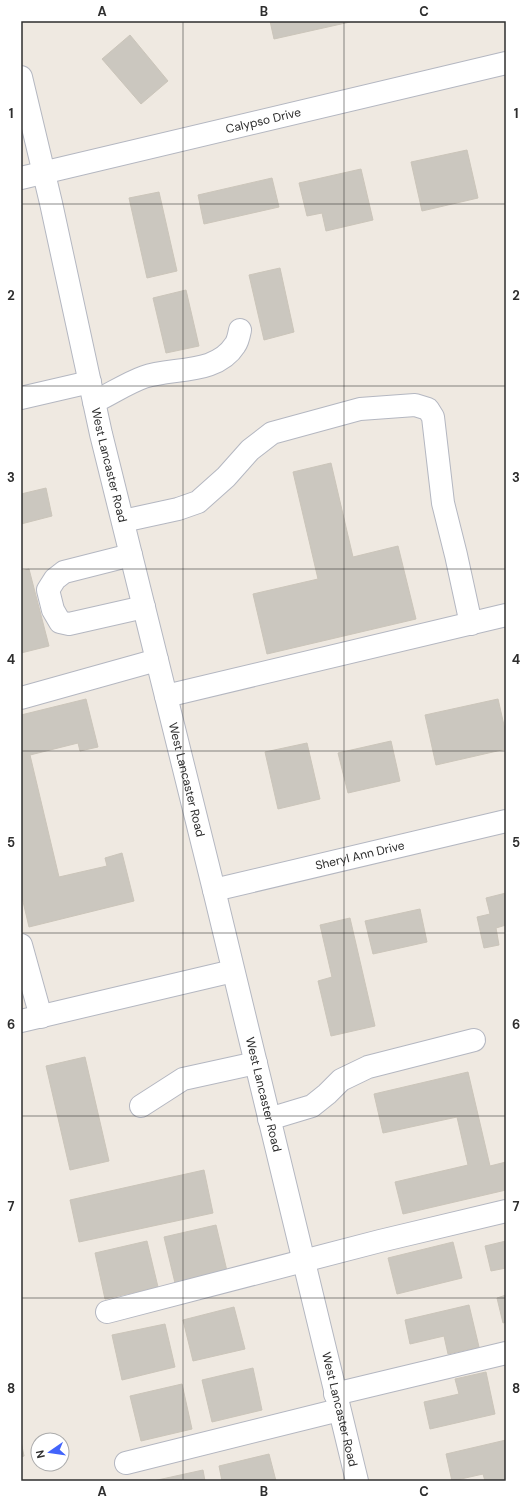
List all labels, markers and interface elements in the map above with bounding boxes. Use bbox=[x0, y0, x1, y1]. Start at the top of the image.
text: A bbox=[97, 3, 107, 20]
text: B bbox=[260, 3, 268, 20]
text: C bbox=[419, 3, 429, 20]
street label: Calypso Drive bbox=[224, 104, 303, 137]
text: 1 bbox=[9, 105, 13, 122]
text: 1 bbox=[514, 105, 518, 122]
text: 2 bbox=[7, 287, 15, 304]
text: 2 bbox=[512, 287, 520, 304]
street label: West Lancaster Road bbox=[88, 406, 131, 524]
text: 3 bbox=[7, 469, 15, 486]
text: 3 bbox=[512, 469, 520, 486]
text: 4 bbox=[7, 651, 15, 668]
text: 4 bbox=[512, 651, 520, 668]
street label: West Lancaster Road bbox=[165, 721, 209, 839]
text: 5 bbox=[7, 834, 15, 851]
text: 5 bbox=[512, 834, 520, 851]
street label: Sheryl Ann Drive bbox=[314, 837, 406, 874]
text: 6 bbox=[7, 1016, 15, 1033]
text: 6 bbox=[512, 1016, 520, 1033]
street label: West Lancaster Road bbox=[242, 1035, 285, 1153]
text: 7 bbox=[8, 1198, 15, 1215]
text: 7 bbox=[513, 1198, 520, 1215]
street label: West Lancaster Road bbox=[318, 1350, 361, 1468]
text: 8 bbox=[7, 1380, 15, 1397]
text: 8 bbox=[512, 1380, 520, 1397]
north arrow bbox=[30, 1432, 70, 1472]
text: N bbox=[33, 1449, 48, 1460]
text: A bbox=[97, 1483, 107, 1500]
text: B bbox=[260, 1483, 268, 1500]
text: C bbox=[419, 1483, 429, 1500]

